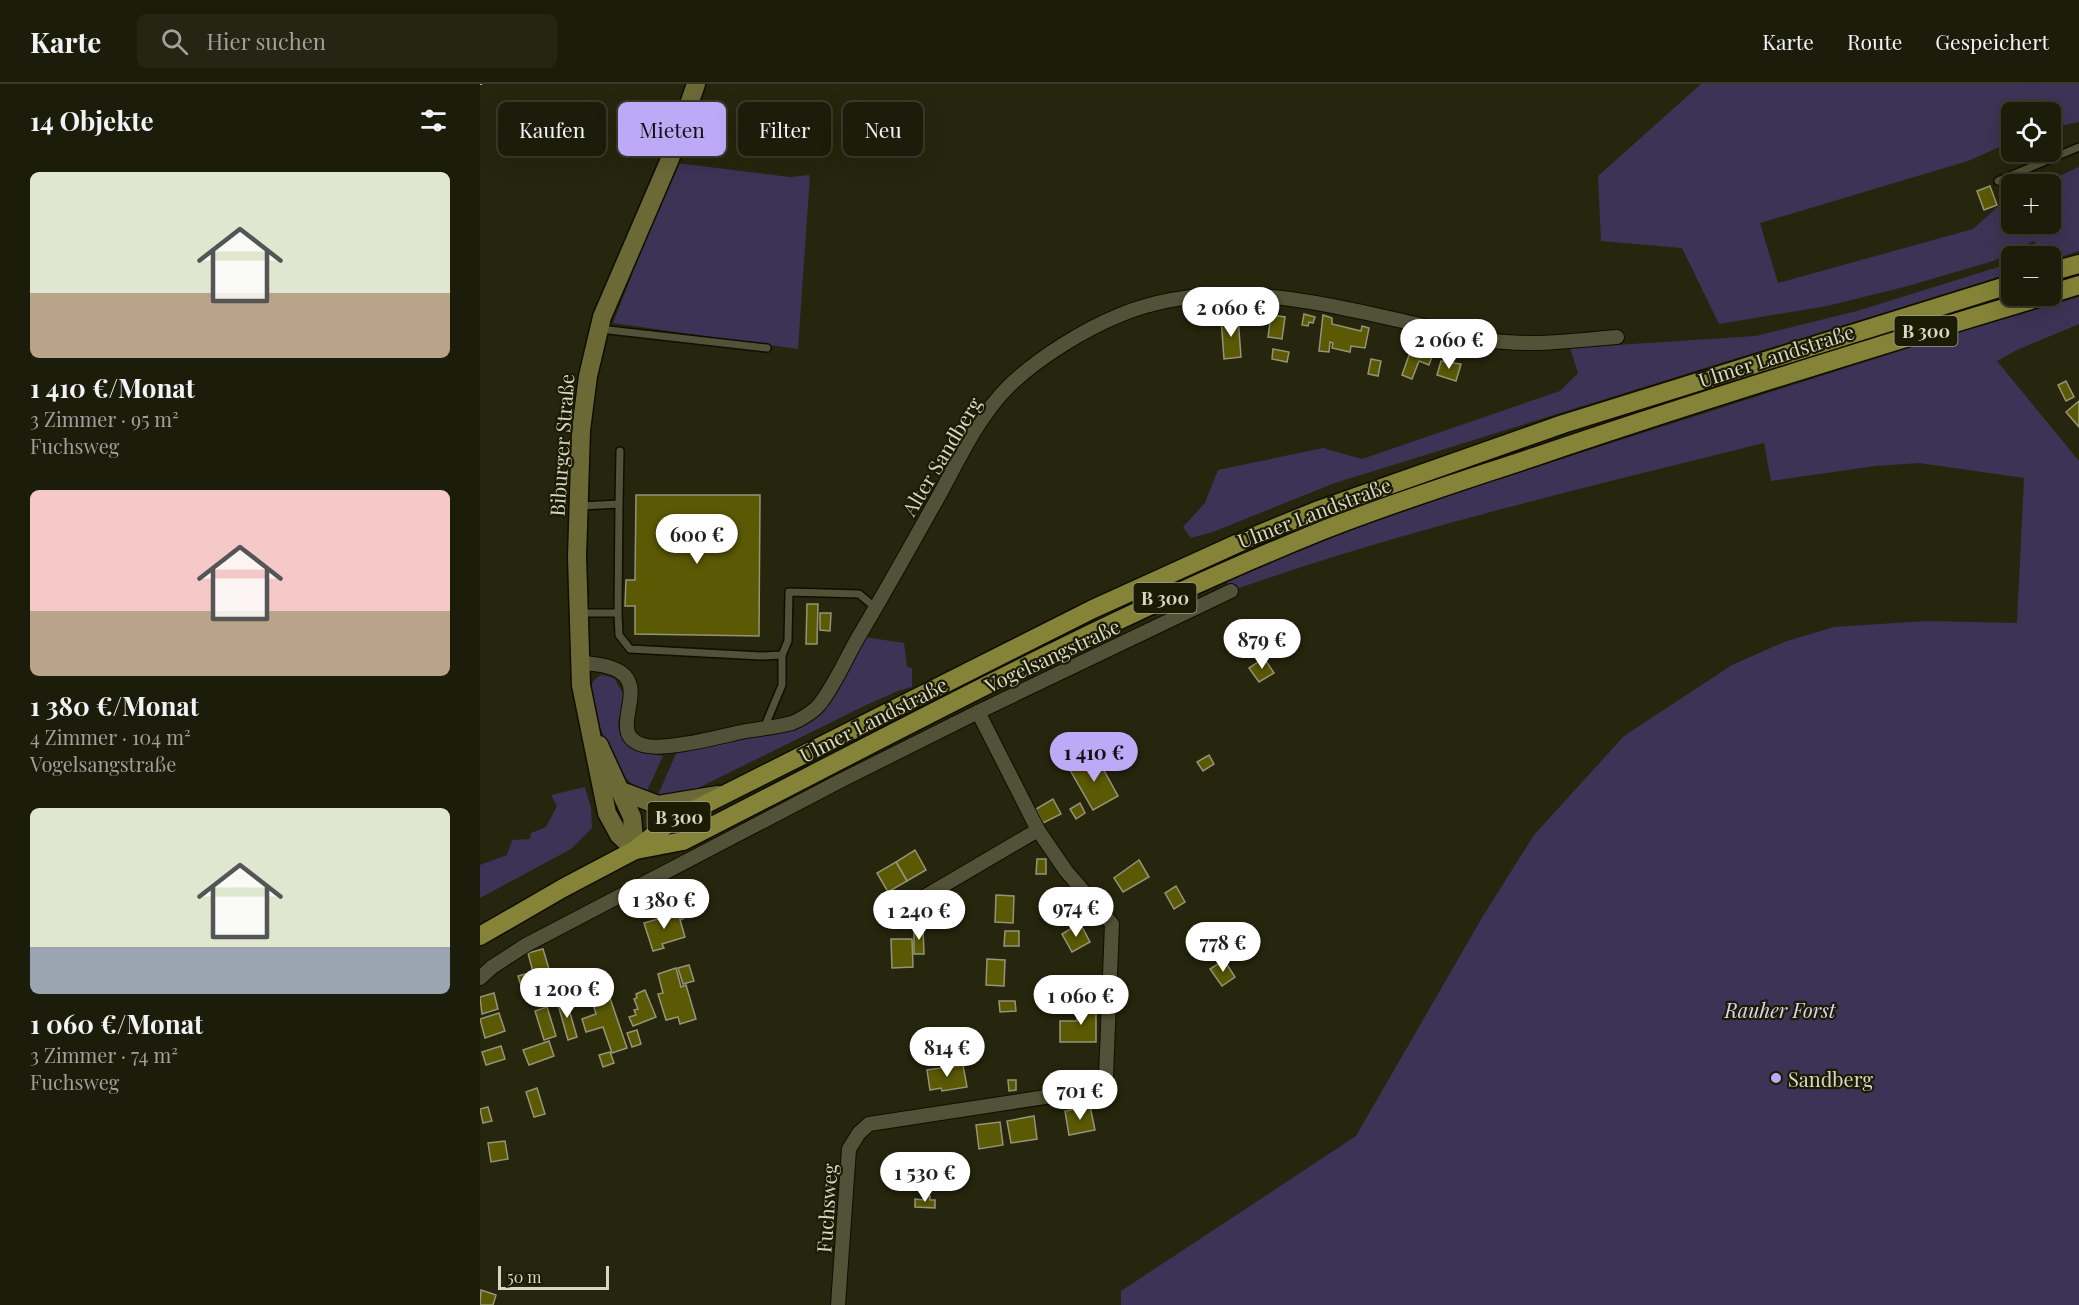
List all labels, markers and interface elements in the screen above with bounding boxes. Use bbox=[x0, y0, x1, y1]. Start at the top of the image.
search box bbox=[137, 14, 557, 68]
text: Karte bbox=[30, 23, 101, 60]
icon: search bbox=[158, 25, 191, 58]
text: Hier suchen bbox=[206, 26, 326, 56]
text: Karte bbox=[1762, 27, 1814, 55]
text: Route bbox=[1847, 27, 1902, 55]
text: Gespeichert bbox=[1935, 27, 2049, 55]
chip: Kaufen bbox=[498, 102, 606, 156]
chip: Mieten bbox=[618, 102, 726, 156]
chip: Filter bbox=[738, 102, 831, 156]
chip: Neu bbox=[843, 102, 923, 156]
map controls bbox=[2001, 102, 2061, 306]
button: locate bbox=[2001, 102, 2061, 162]
text: 14 Objekte bbox=[30, 103, 154, 138]
icon: filters bbox=[417, 104, 450, 137]
button: + bbox=[2001, 174, 2061, 234]
icon: home bbox=[186, 211, 294, 319]
button: − bbox=[2001, 246, 2061, 306]
pin: 2 060 € bbox=[1176, 287, 1286, 338]
text: 2 060 € bbox=[1196, 293, 1266, 320]
road number: B 300 bbox=[1894, 316, 1958, 346]
street label: Ulmer Landstraße bbox=[1695, 317, 1857, 393]
pin: 2 060 € bbox=[1394, 319, 1504, 370]
text: 2 060 € bbox=[1414, 325, 1484, 352]
text: 1 410 €/Monat bbox=[30, 370, 195, 405]
street label: Biburger Straße bbox=[543, 373, 579, 517]
street label: Alter Sandberg bbox=[894, 391, 987, 521]
text: 3 Zimmer · 95 m² bbox=[30, 405, 179, 432]
text: Fuchsweg bbox=[30, 432, 119, 459]
street label: Ulmer Landstraße bbox=[1233, 470, 1395, 554]
pin: 600 € bbox=[655, 514, 739, 565]
text: 600 € bbox=[670, 520, 724, 547]
icon: home bbox=[186, 529, 294, 637]
road number: B 300 bbox=[1134, 583, 1196, 613]
street label: Vogelsangstraße bbox=[979, 612, 1124, 699]
pin: 879 € bbox=[1220, 619, 1304, 670]
text: 879 € bbox=[1238, 625, 1286, 652]
street label: Ulmer Landstraße bbox=[795, 670, 951, 768]
text: 1 380 €/Monat bbox=[30, 688, 199, 723]
text: 4 Zimmer · 104 m² bbox=[30, 723, 191, 750]
pin: 1 410 € bbox=[1039, 732, 1149, 783]
text: 1 410 € bbox=[1064, 738, 1124, 765]
text: Vogelsangstraße bbox=[30, 750, 176, 777]
road number: B 300 bbox=[648, 802, 710, 832]
icon: home bbox=[186, 847, 294, 955]
pin: 1 380 € bbox=[609, 879, 719, 930]
text: 1 380 € bbox=[632, 885, 696, 912]
pin: 974 € bbox=[1034, 887, 1118, 938]
pin: 1 240 € bbox=[864, 890, 974, 941]
text: 974 € bbox=[1053, 893, 1099, 920]
text: 1 240 € bbox=[887, 896, 951, 923]
pin: 778 € bbox=[1181, 922, 1265, 973]
text: 778 € bbox=[1200, 928, 1246, 955]
pin: 1 200 € bbox=[512, 968, 622, 1019]
text: 1 200 € bbox=[534, 974, 600, 1001]
pin: 1 060 € bbox=[1026, 975, 1136, 1026]
text: 1 060 € bbox=[1048, 981, 1114, 1008]
park label: Rauher Forst bbox=[1723, 996, 1837, 1023]
text: 1 060 €/Monat bbox=[30, 1006, 203, 1041]
pin: 814 € bbox=[905, 1027, 989, 1078]
text: 814 € bbox=[924, 1033, 970, 1060]
text: 3 Zimmer · 74 m² bbox=[30, 1041, 178, 1068]
place label: Sandberg bbox=[1788, 1065, 1874, 1092]
text: Fuchsweg bbox=[30, 1068, 119, 1095]
pin: 701 € bbox=[1038, 1070, 1122, 1121]
marker: Sandberg bbox=[1769, 1071, 1783, 1085]
text: 701 € bbox=[1056, 1076, 1104, 1103]
pin: 1 530 € bbox=[870, 1152, 980, 1203]
text: 1 530 € bbox=[894, 1158, 956, 1185]
street label: Fuchsweg bbox=[809, 1162, 843, 1253]
scale bar bbox=[498, 1263, 609, 1290]
text: 50 m bbox=[507, 1266, 541, 1287]

